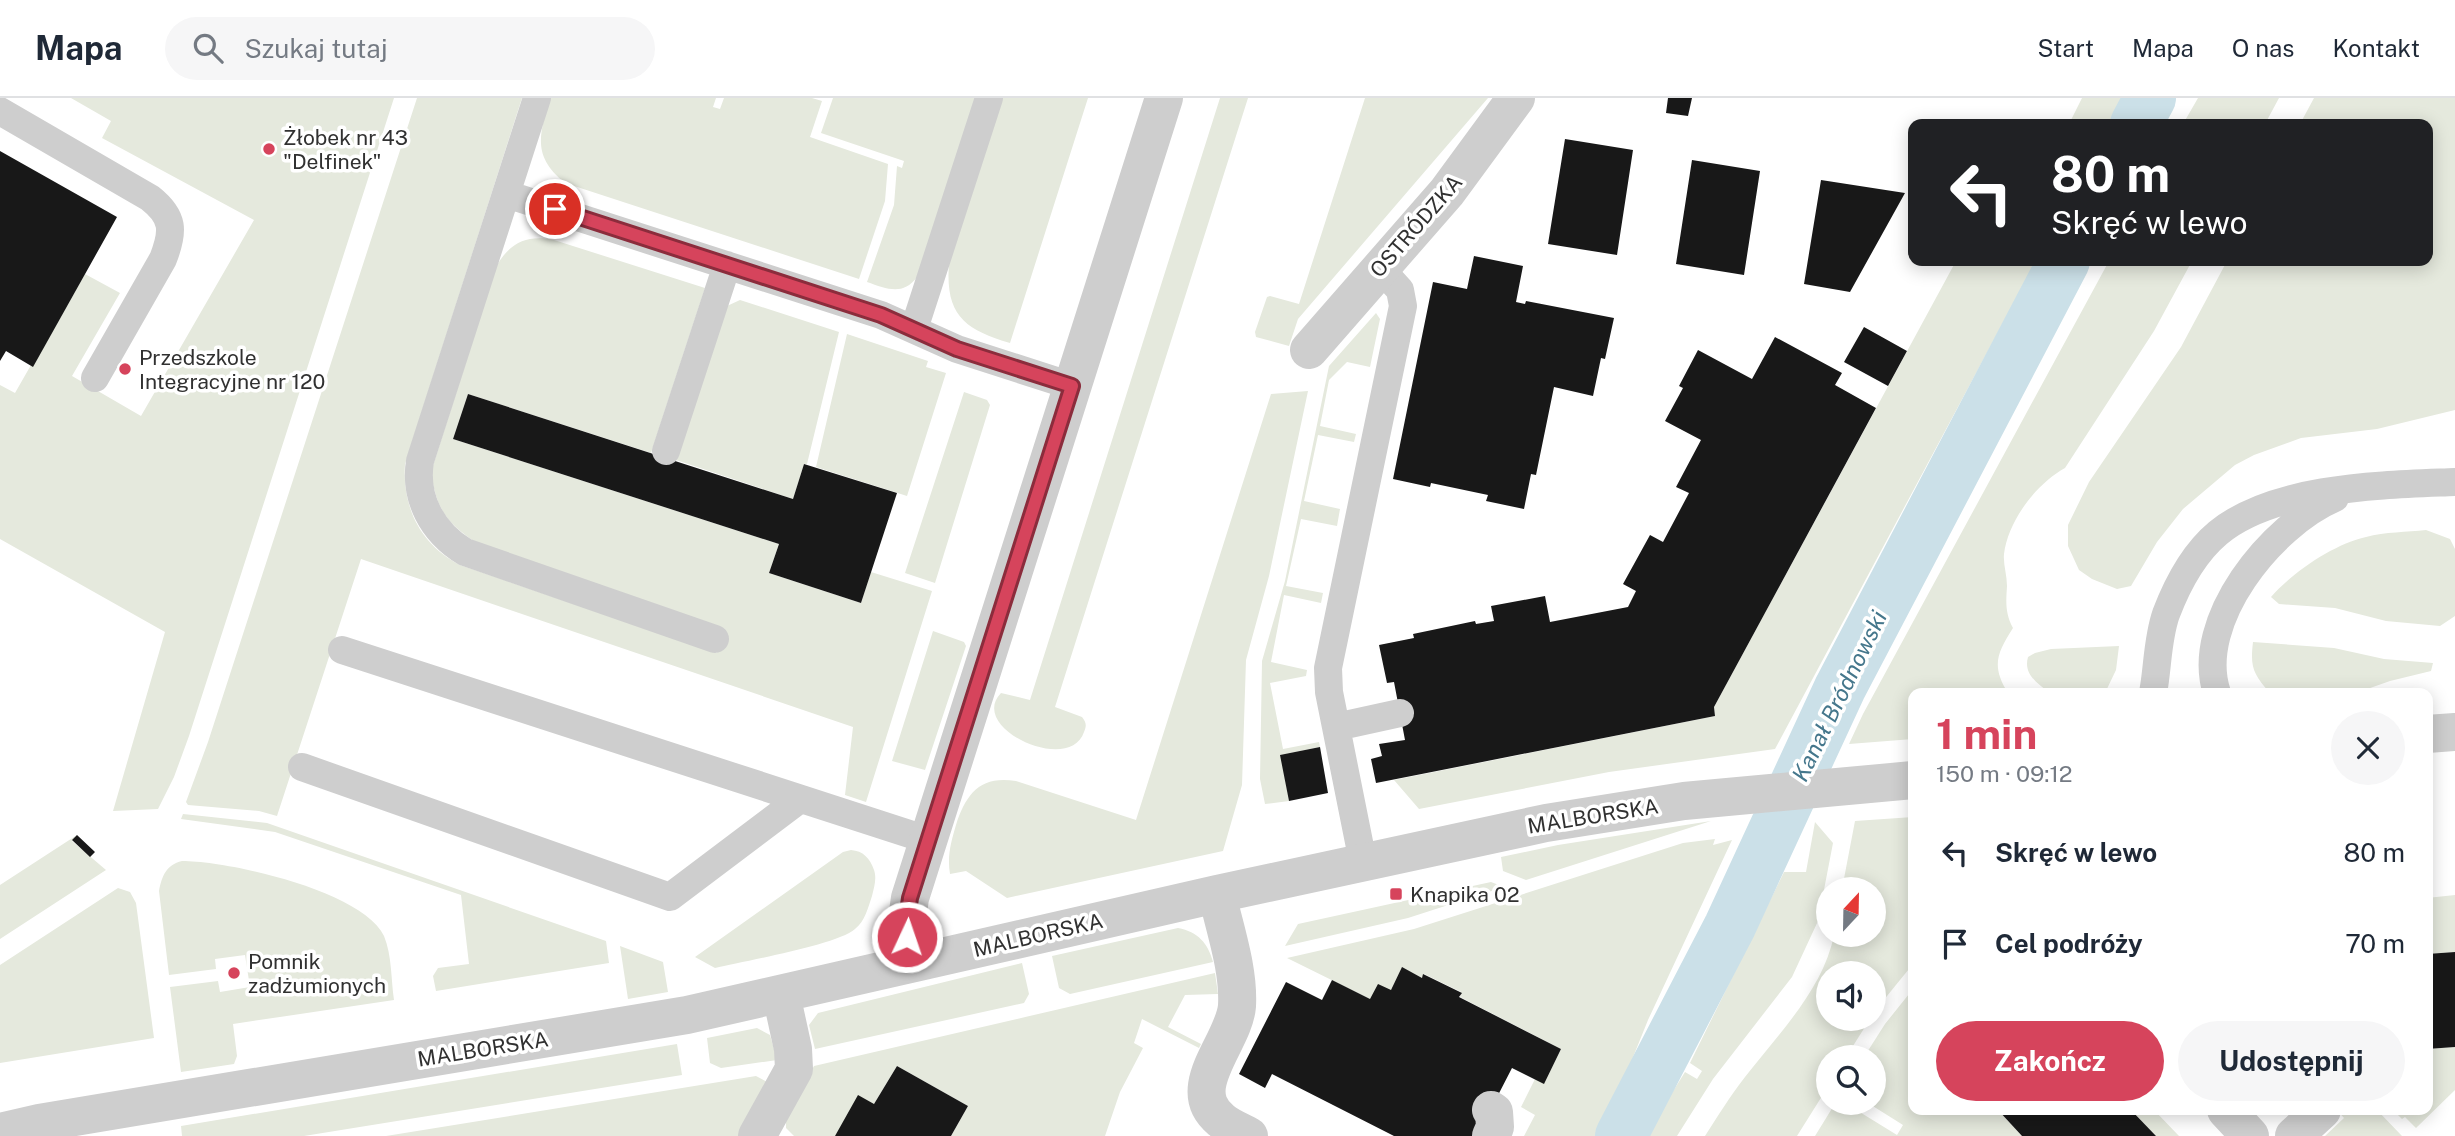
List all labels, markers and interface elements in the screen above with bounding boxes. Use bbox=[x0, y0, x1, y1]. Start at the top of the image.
search box bbox=[165, 17, 655, 80]
text: Mapa bbox=[35, 29, 123, 67]
icon: search bbox=[189, 29, 227, 67]
text: Szukaj tutaj bbox=[245, 33, 388, 64]
text: Start bbox=[2037, 34, 2094, 62]
text: Mapa bbox=[2132, 34, 2194, 62]
text: O nas bbox=[2232, 34, 2294, 62]
text: Kontakt bbox=[2332, 34, 2420, 62]
place label: Żłobek nr 43 "Delfinek" bbox=[283, 125, 408, 174]
marker: Żłobek nr 43 "Delfinek" bbox=[261, 141, 277, 157]
text: 80 m bbox=[2051, 145, 2170, 203]
icon: left bbox=[1936, 147, 2027, 238]
street label: OSTRÓDZKA bbox=[1365, 170, 1467, 282]
pin bbox=[525, 179, 585, 239]
icon: arrive bbox=[536, 190, 574, 228]
text: Skręć w lewo bbox=[2051, 204, 2248, 241]
place label: Przedszkole Integracyjne nr 120 bbox=[139, 345, 325, 394]
marker: Przedszkole Integracyjne nr 120 bbox=[117, 361, 133, 377]
water label: Kanał Bródnowski bbox=[1786, 606, 1892, 786]
text: 1 min bbox=[1936, 709, 2037, 758]
button: close bbox=[2331, 711, 2405, 785]
text: 150 m · 09:12 bbox=[1936, 760, 2073, 787]
street label: MALBORSKA bbox=[1526, 793, 1660, 839]
icon: left bbox=[1936, 834, 1974, 872]
text: Skręć w lewo bbox=[1995, 837, 2157, 868]
text: 80 m bbox=[2344, 837, 2405, 868]
north arrow bbox=[1816, 877, 1886, 947]
map controls bbox=[1816, 877, 1886, 1115]
place label: Knapika 02 bbox=[1410, 882, 1519, 907]
marker: Knapika 02 bbox=[1388, 886, 1404, 902]
position arrow bbox=[870, 900, 944, 974]
street label: MALBORSKA bbox=[971, 908, 1105, 962]
icon: arrive bbox=[1936, 925, 1974, 963]
text: Cel podróży bbox=[1995, 928, 2143, 959]
text: 70 m bbox=[2345, 928, 2405, 959]
place label: Pomnik zadżumionych bbox=[248, 949, 386, 998]
button: sound bbox=[1816, 961, 1886, 1031]
marker: Pomnik zadżumionych bbox=[226, 965, 242, 981]
button: Zakończ bbox=[1936, 1021, 2164, 1101]
button: Udostępnij bbox=[2178, 1021, 2405, 1101]
street label: MALBORSKA bbox=[416, 1026, 550, 1072]
button: search bbox=[1816, 1045, 1886, 1115]

